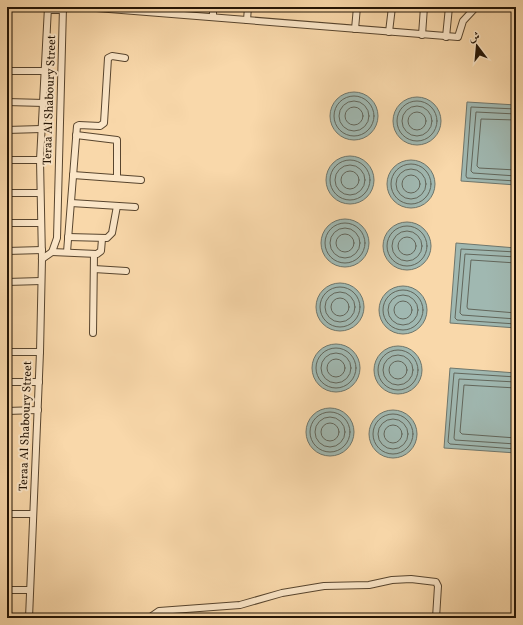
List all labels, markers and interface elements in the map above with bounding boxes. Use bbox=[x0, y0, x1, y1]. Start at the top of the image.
north arrow bbox=[457, 26, 497, 66]
text: ش bbox=[467, 29, 482, 47]
street label: Teraa Al Shaboury Street bbox=[40, 35, 60, 165]
street label: Teraa Al Shaboury Street bbox=[16, 361, 36, 491]

